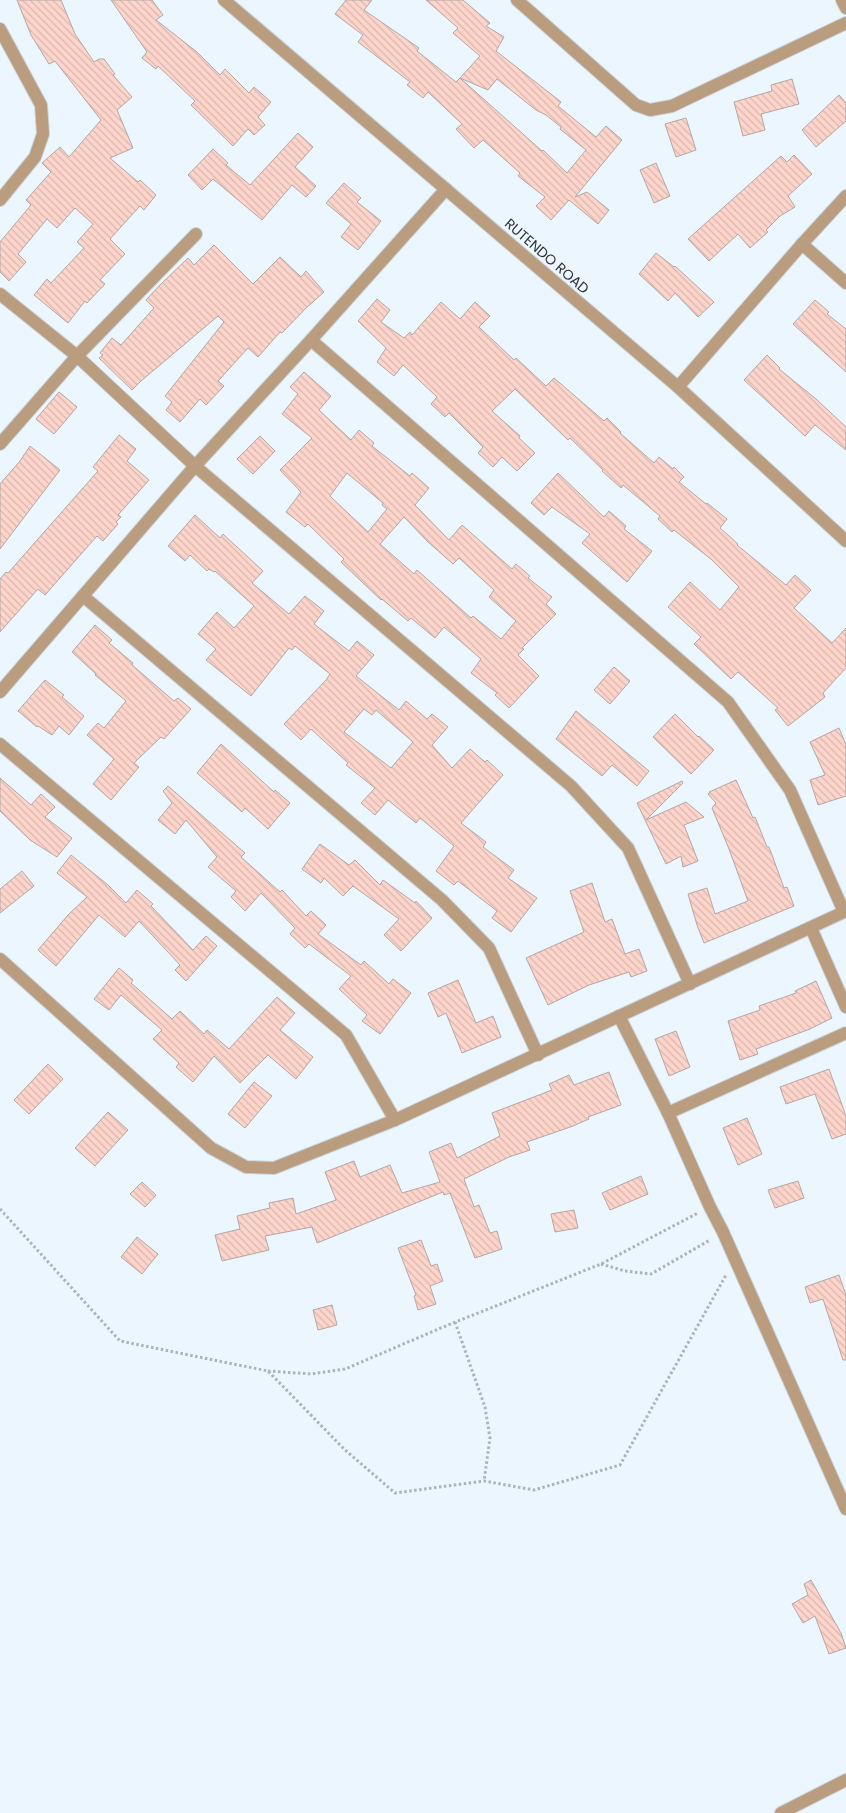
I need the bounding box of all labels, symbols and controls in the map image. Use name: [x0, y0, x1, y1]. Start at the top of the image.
street label: RUTENDO ROAD: [500, 214, 594, 298]

